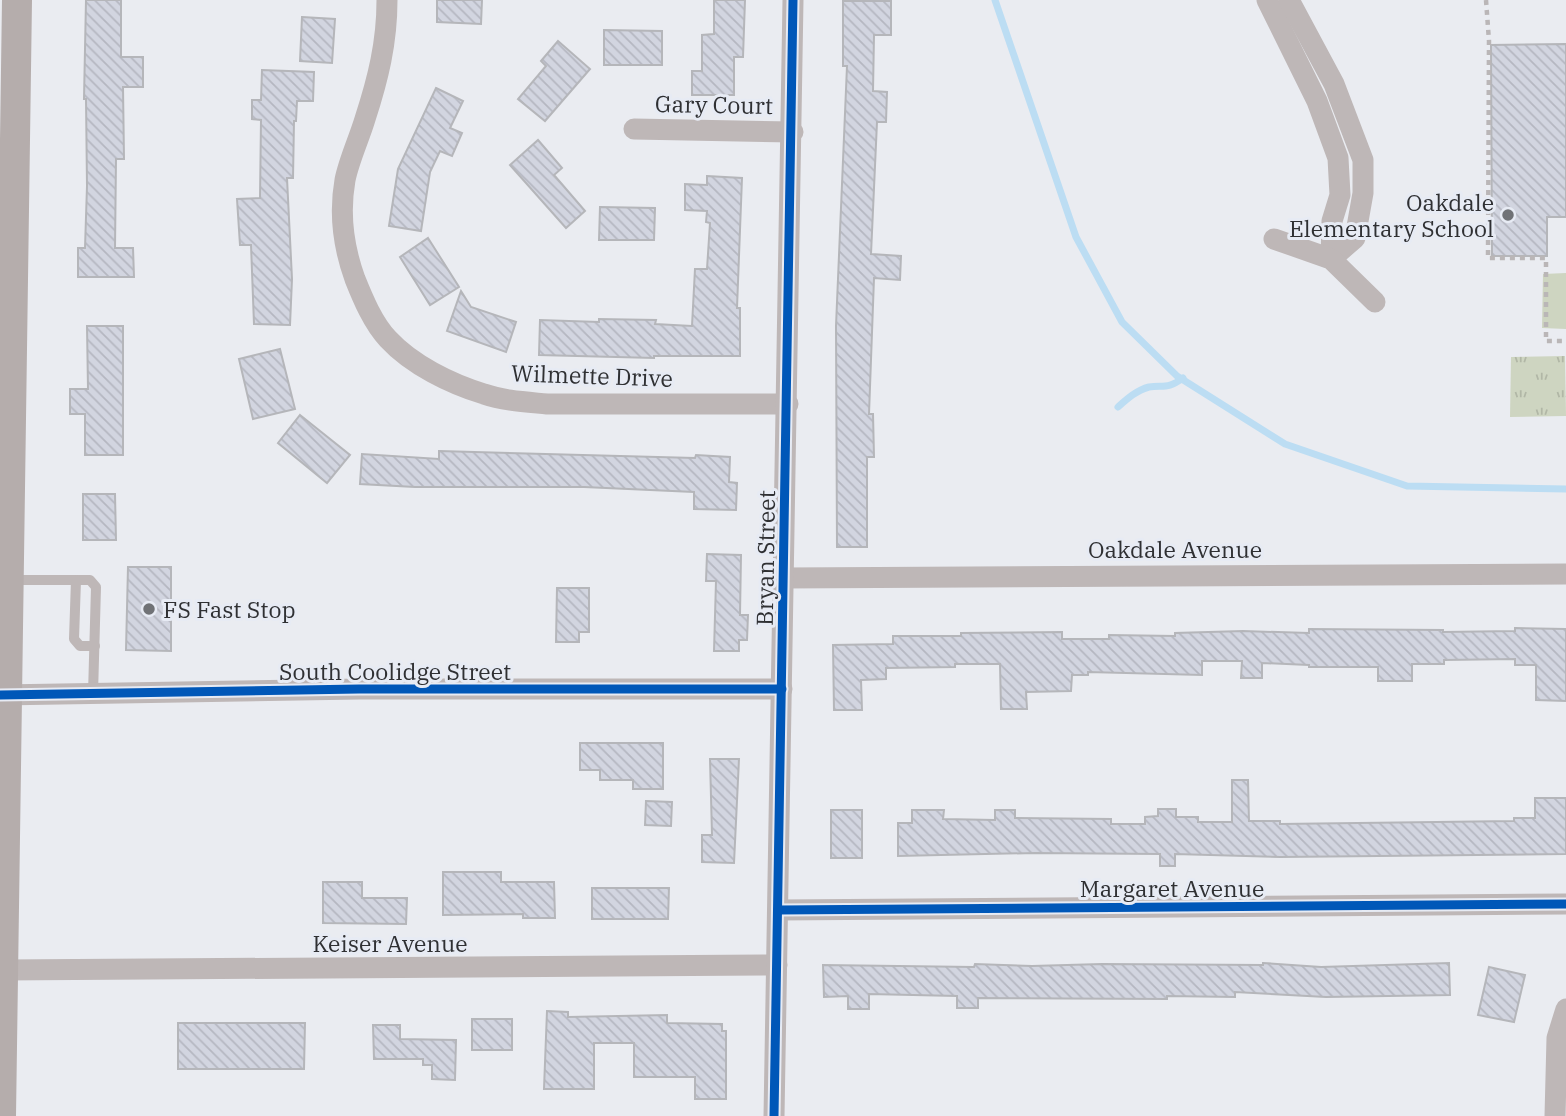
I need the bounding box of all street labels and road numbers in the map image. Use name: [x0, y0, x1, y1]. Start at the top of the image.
street label: Gary Court: [655, 88, 773, 120]
street label: Wilmette Drive: [511, 357, 673, 393]
street label: Bryan Street: [749, 490, 781, 626]
street label: Oakdale Avenue: [1088, 534, 1262, 564]
street label: South Coolidge Street: [279, 656, 511, 686]
street label: Margaret Avenue: [1080, 873, 1264, 903]
street label: Keiser Avenue: [312, 928, 468, 958]

